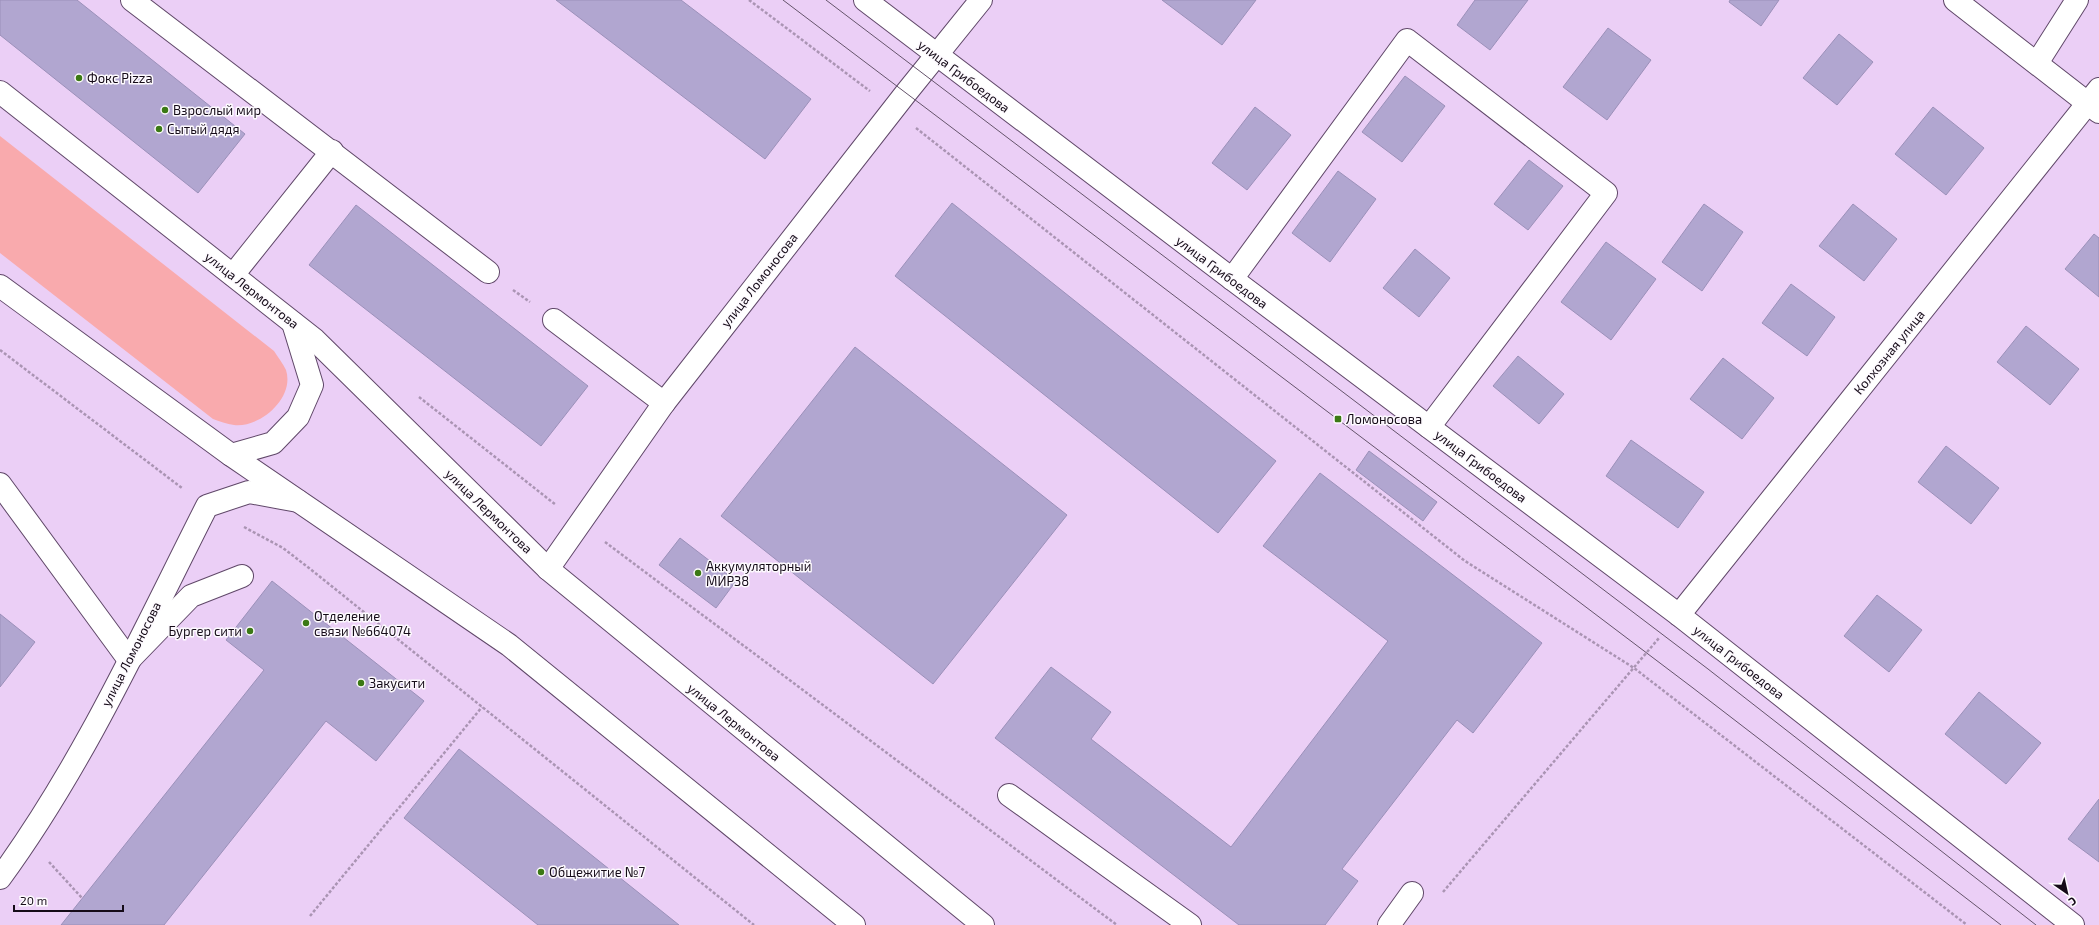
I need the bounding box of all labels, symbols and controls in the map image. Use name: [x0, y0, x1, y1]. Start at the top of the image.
street label: улица Грибоедова: [915, 36, 1013, 116]
place label: Фокс Pizza: [87, 70, 153, 86]
marker: Фокс Pizza: [74, 73, 84, 83]
place label: Взрослый мир: [173, 102, 261, 118]
marker: Взрослый мир: [160, 105, 170, 115]
place label: Сытый дядя: [167, 121, 239, 137]
marker: Сытый дядя: [154, 124, 164, 134]
street label: улица Ломоносова: [717, 230, 801, 330]
street label: улица Грибоедова: [1173, 232, 1271, 312]
street label: улица Лермонтова: [202, 248, 302, 332]
street label: Колхозная улица: [1850, 307, 1928, 397]
place label: Ломоносова: [1346, 411, 1422, 427]
marker: Ломоносова: [1333, 414, 1343, 424]
street label: улица Грибоедова: [1432, 426, 1530, 506]
street label: улица Лермонтова: [442, 465, 536, 557]
place label: Аккумуляторный МИР38: [706, 558, 811, 589]
marker: Аккумуляторный МИР38: [693, 568, 703, 578]
street label: улица Ломоносова: [98, 599, 164, 709]
place label: Отделение связи №664074: [314, 608, 411, 639]
marker: Отделение связи №664074: [301, 618, 311, 628]
street label: улица Грибоедова: [1690, 622, 1788, 702]
place label: Бургер сити: [168, 623, 242, 639]
marker: Бургер сити: [245, 626, 255, 636]
place label: Закусити: [369, 675, 425, 691]
marker: Закусити: [356, 678, 366, 688]
street label: улица Лермонтова: [684, 680, 784, 764]
place label: Общежитие №7: [549, 864, 646, 880]
marker: Общежитие №7: [536, 867, 546, 877]
north arrow: [2047, 873, 2087, 913]
scale bar: [14, 887, 123, 913]
text: 20 m: [20, 893, 47, 907]
text: С: [2066, 895, 2079, 909]

